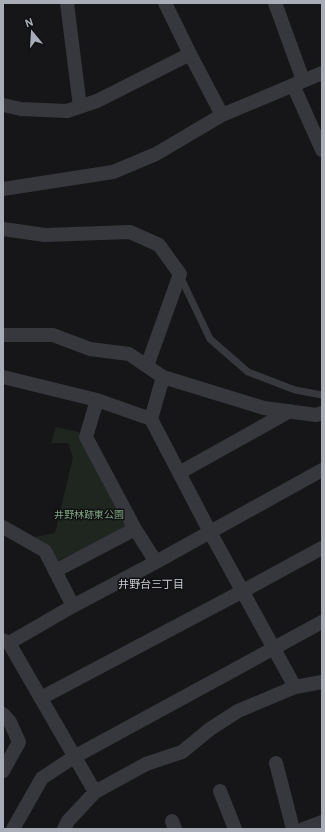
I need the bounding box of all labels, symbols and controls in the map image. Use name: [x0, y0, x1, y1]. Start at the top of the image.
north arrow: [12, 12, 52, 52]
text: N: [23, 16, 35, 31]
park label: 井野林跡東公園: [54, 509, 124, 522]
district label: 井野台三丁目: [118, 578, 184, 592]

